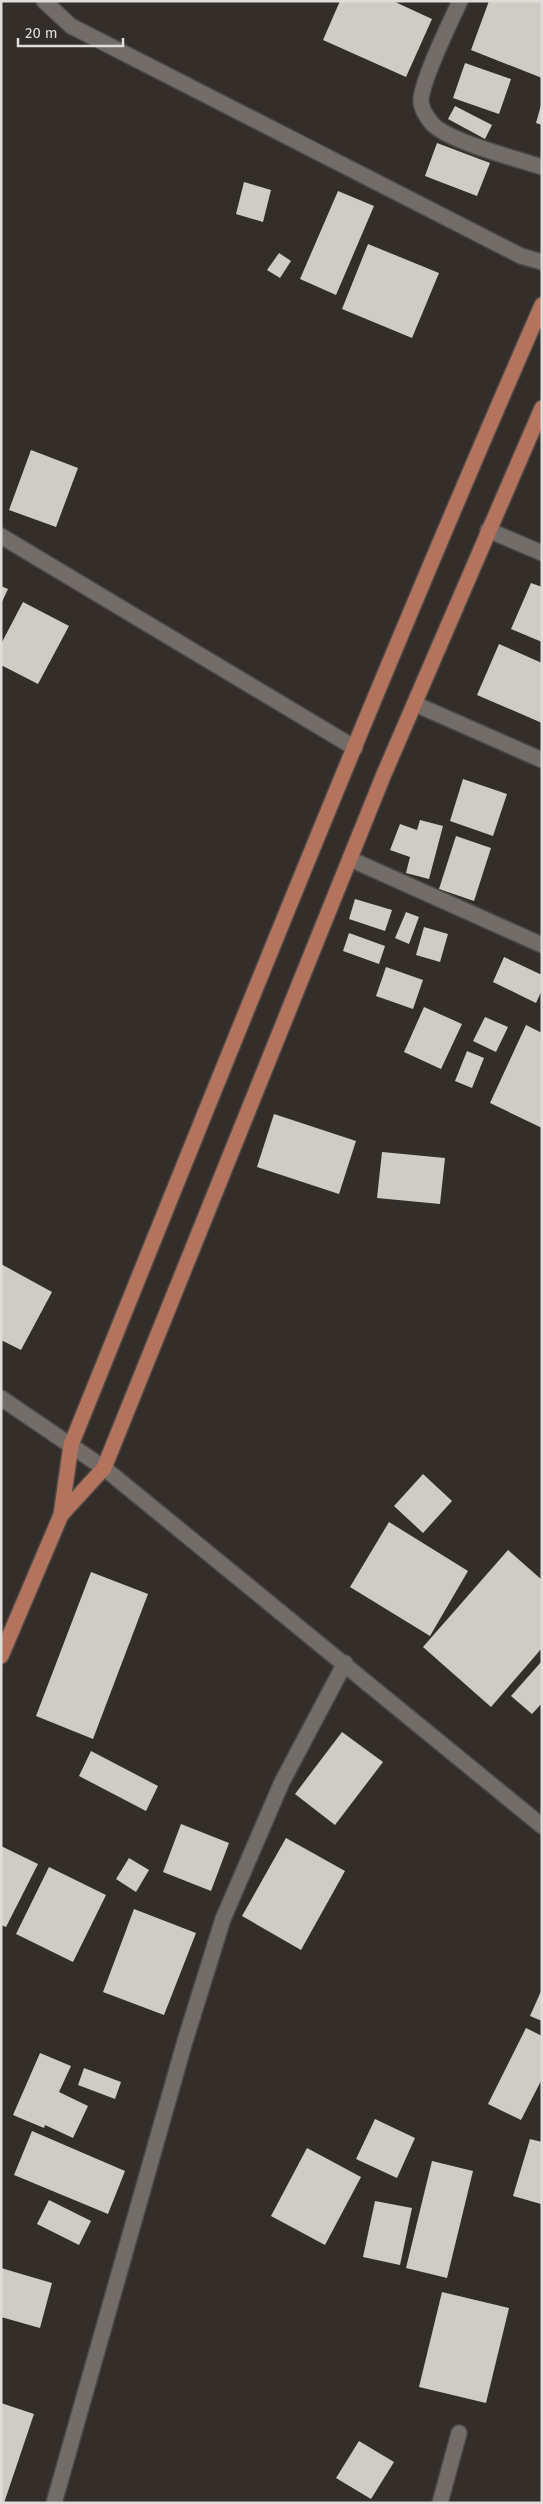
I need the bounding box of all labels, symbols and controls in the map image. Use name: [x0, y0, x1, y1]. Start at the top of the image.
scale bar: [18, 15, 122, 47]
text: 20 m: [25, 24, 58, 42]

